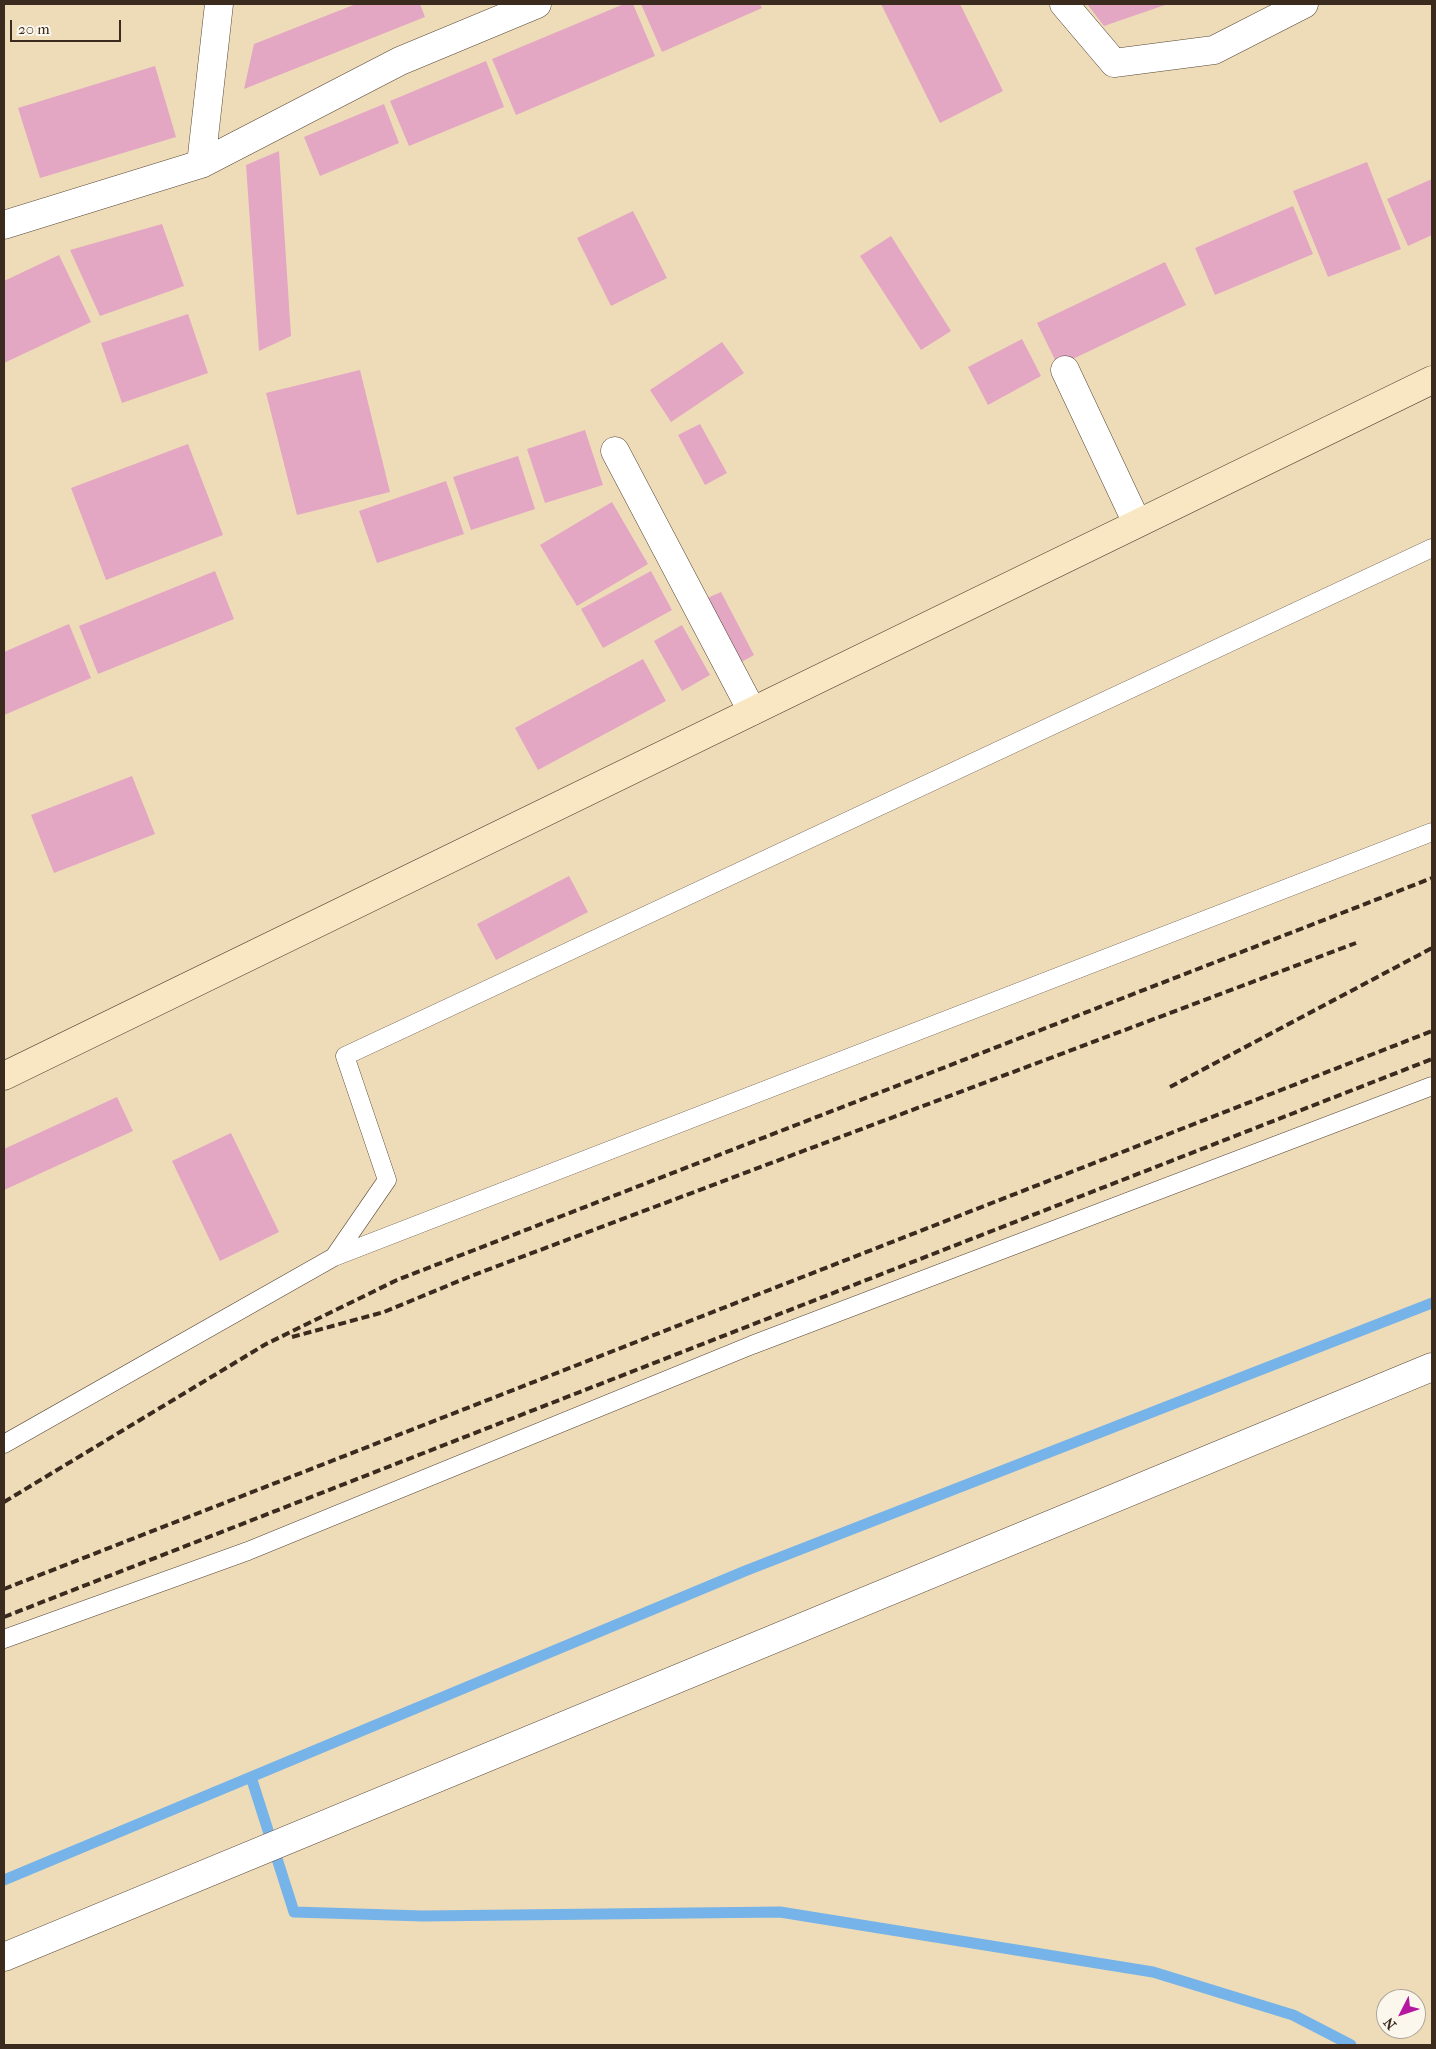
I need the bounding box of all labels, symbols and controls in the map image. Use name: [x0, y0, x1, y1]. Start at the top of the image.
scale bar: [12, 10, 124, 42]
text: 20 m: [18, 20, 50, 38]
north arrow: [1376, 1989, 1426, 2039]
text: N: [1380, 2014, 1400, 2033]

